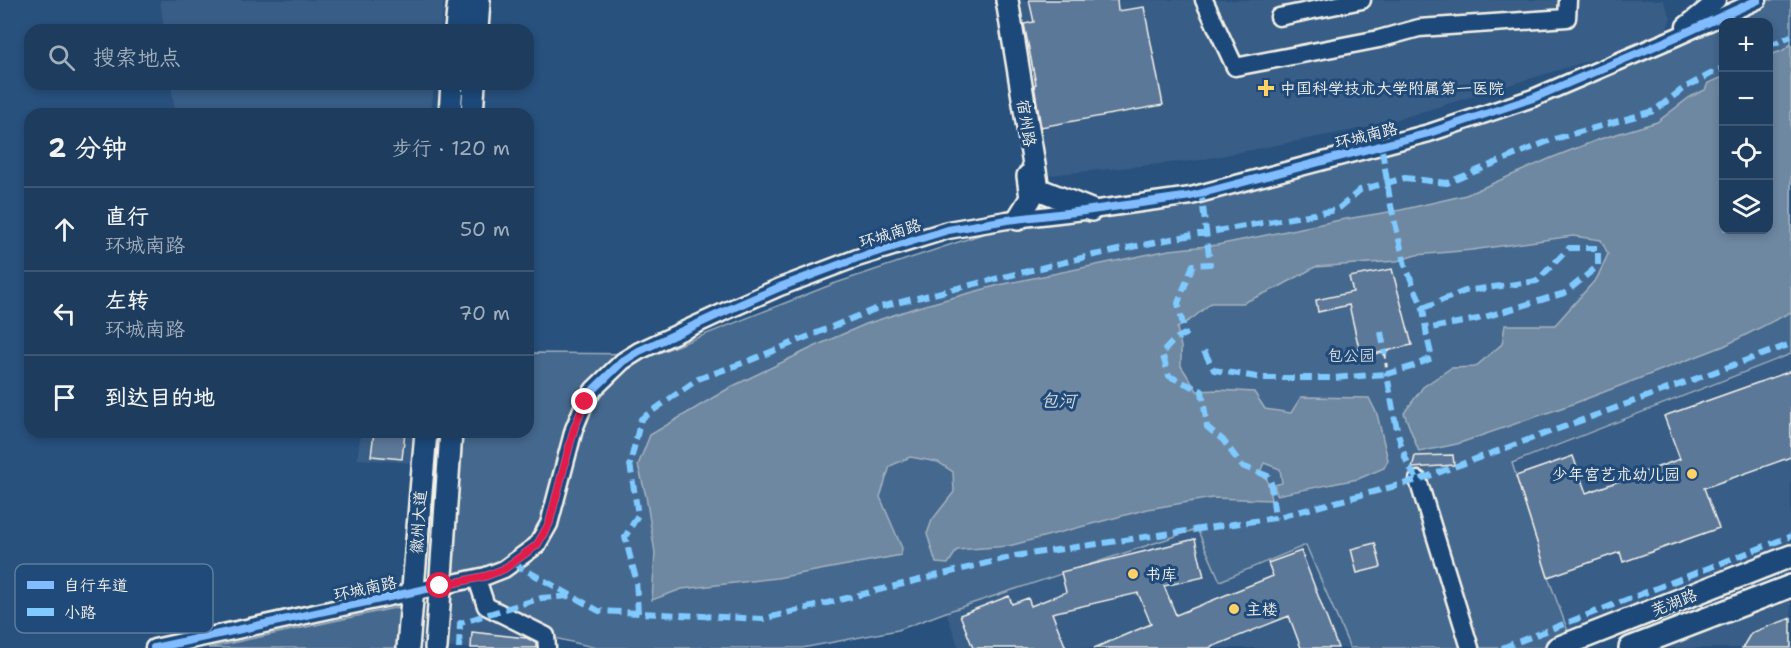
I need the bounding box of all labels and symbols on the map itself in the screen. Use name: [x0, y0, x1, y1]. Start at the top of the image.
place label: 中国科学技术大学附属第一医院: [1280, 78, 1504, 99]
marker: 中国科学技术大学附属第一医院: [1257, 79, 1275, 97]
street label: 宿州路: [1012, 98, 1041, 148]
street label: 环城南路: [1333, 118, 1400, 153]
street label: 环城南路: [856, 214, 924, 253]
park label: 包公园: [1327, 345, 1375, 366]
route end: [571, 388, 597, 414]
water label: 包河: [1040, 389, 1079, 413]
place label: 少年宫艺术幼儿园: [1552, 464, 1680, 485]
marker: 少年宫艺术幼儿园: [1685, 467, 1699, 481]
street label: 徽州大道: [406, 489, 431, 555]
legend: [15, 564, 213, 633]
place label: 书库: [1145, 564, 1177, 585]
marker: 书库: [1126, 567, 1140, 581]
street label: 环城南路: [332, 572, 399, 605]
route start: [426, 572, 452, 598]
text: 自行车道: [64, 575, 128, 596]
street label: 芜湖路: [1648, 584, 1700, 621]
place label: 主楼: [1246, 599, 1278, 620]
text: 小路: [64, 602, 96, 623]
marker: 主楼: [1227, 602, 1241, 616]

